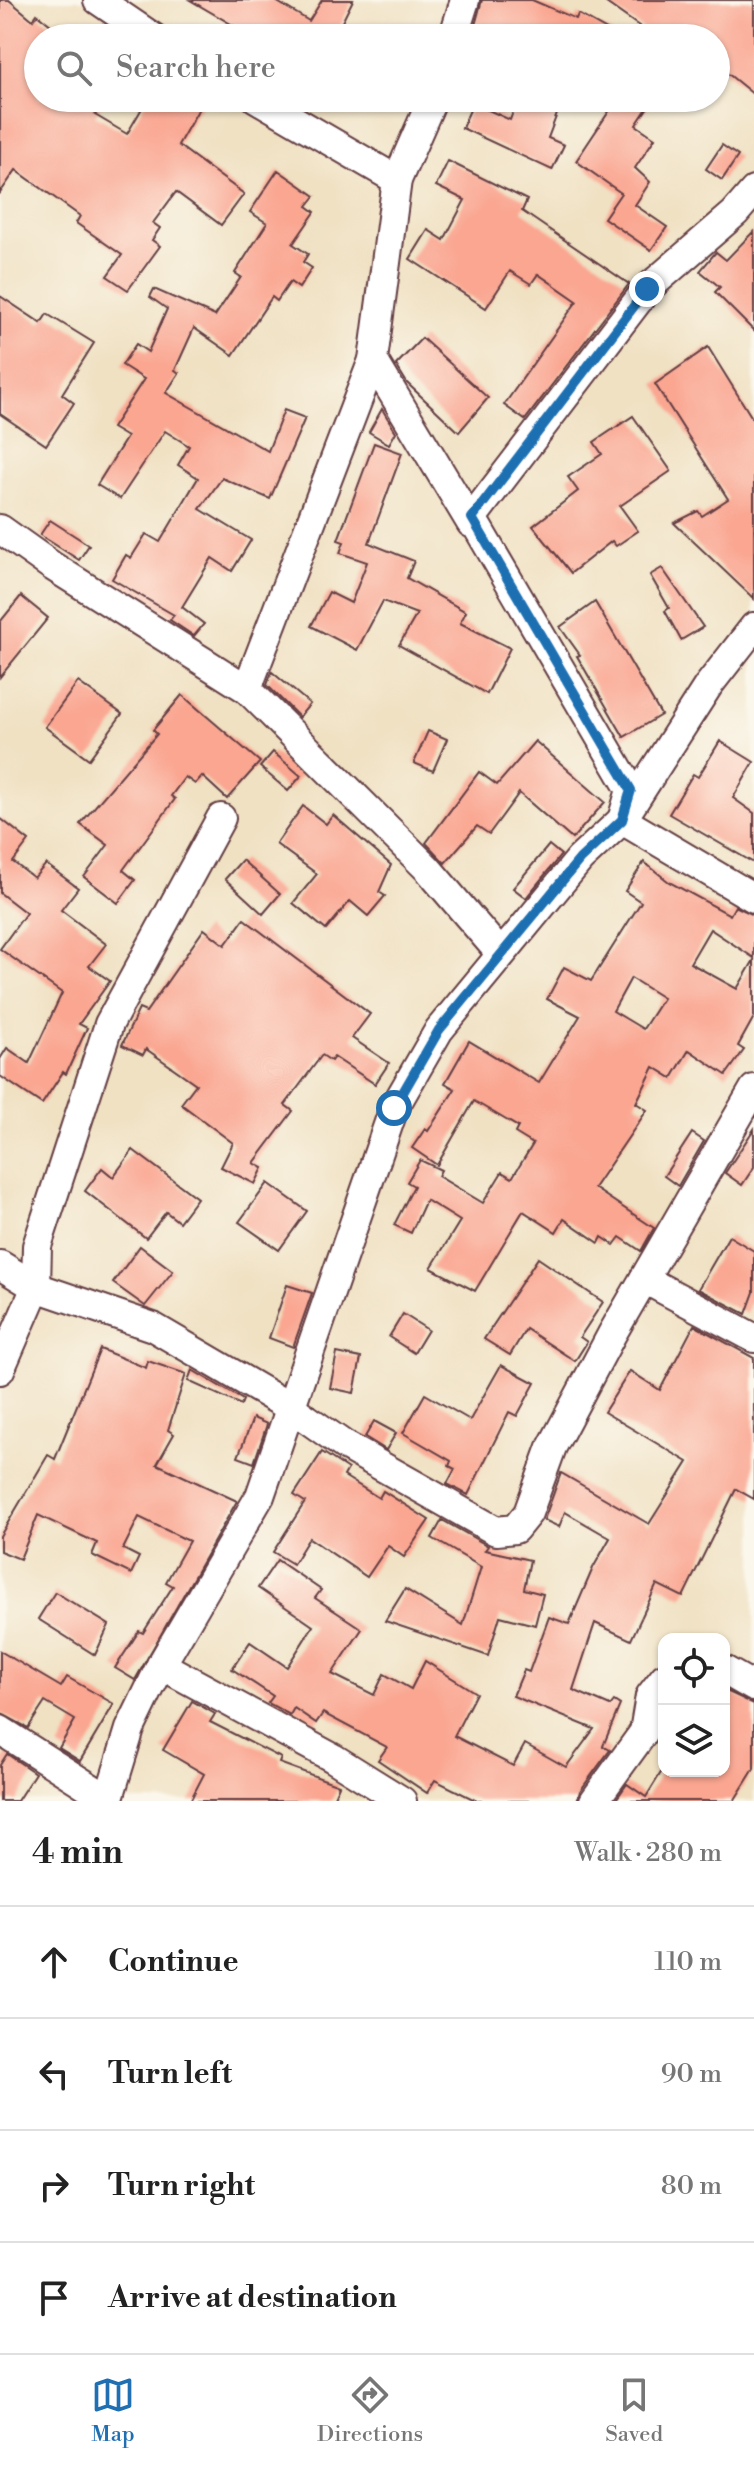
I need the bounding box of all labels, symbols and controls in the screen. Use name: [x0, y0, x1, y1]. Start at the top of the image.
search box: [24, 24, 730, 112]
icon: search: [52, 46, 96, 90]
text: Search here: [116, 49, 276, 87]
route end: [629, 271, 665, 307]
route start: [376, 1090, 412, 1126]
map controls: [658, 1633, 730, 1777]
button: locate: [658, 1633, 730, 1705]
button: layers: [658, 1705, 730, 1777]
text: 4 min: [32, 1832, 123, 1874]
text: Walk · 280 m: [575, 1837, 722, 1869]
icon: ahead: [32, 1940, 76, 1984]
text: Continue: [108, 1943, 239, 1981]
text: 110 m: [654, 1946, 722, 1978]
icon: left: [32, 2052, 76, 2096]
text: Turn left: [108, 2055, 232, 2093]
text: 90 m: [661, 2058, 722, 2090]
icon: right: [32, 2164, 76, 2208]
text: Turn right: [108, 2167, 255, 2205]
text: 80 m: [661, 2170, 722, 2202]
icon: arrive: [32, 2276, 76, 2320]
text: Arrive at destination: [108, 2279, 397, 2317]
tab: Map: [91, 2373, 135, 2448]
tab: Directions: [317, 2373, 423, 2448]
tab: Saved: [605, 2373, 663, 2448]

